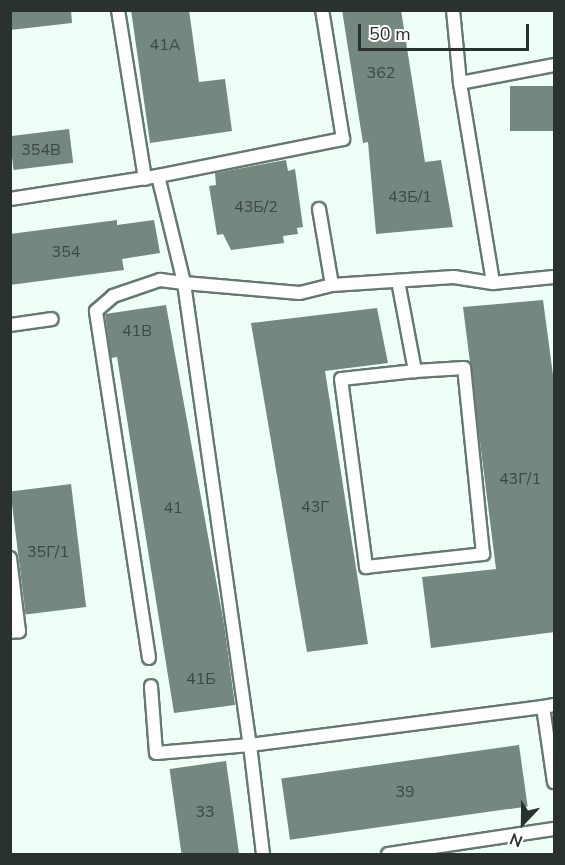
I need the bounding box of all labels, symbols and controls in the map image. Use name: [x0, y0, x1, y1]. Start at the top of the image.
scale bar: [361, 12, 532, 50]
text: 50 m: [369, 22, 411, 46]
house number: 41А: [150, 35, 180, 55]
house number: 362: [367, 63, 395, 83]
house number: 354В: [21, 140, 61, 160]
house number: 43Б/1: [388, 187, 432, 207]
house number: 43Б/2: [234, 197, 278, 217]
house number: 354: [52, 242, 80, 262]
house number: 41В: [122, 321, 152, 341]
house number: 43Г/1: [499, 469, 541, 489]
house number: 43Г: [301, 497, 329, 517]
house number: 41: [163, 498, 183, 518]
house number: 35Г/1: [27, 542, 69, 562]
house number: 41Б: [186, 669, 216, 689]
house number: 39: [395, 782, 415, 802]
north arrow: [493, 793, 553, 853]
house number: 33: [195, 802, 215, 822]
text: N: [507, 827, 526, 852]

